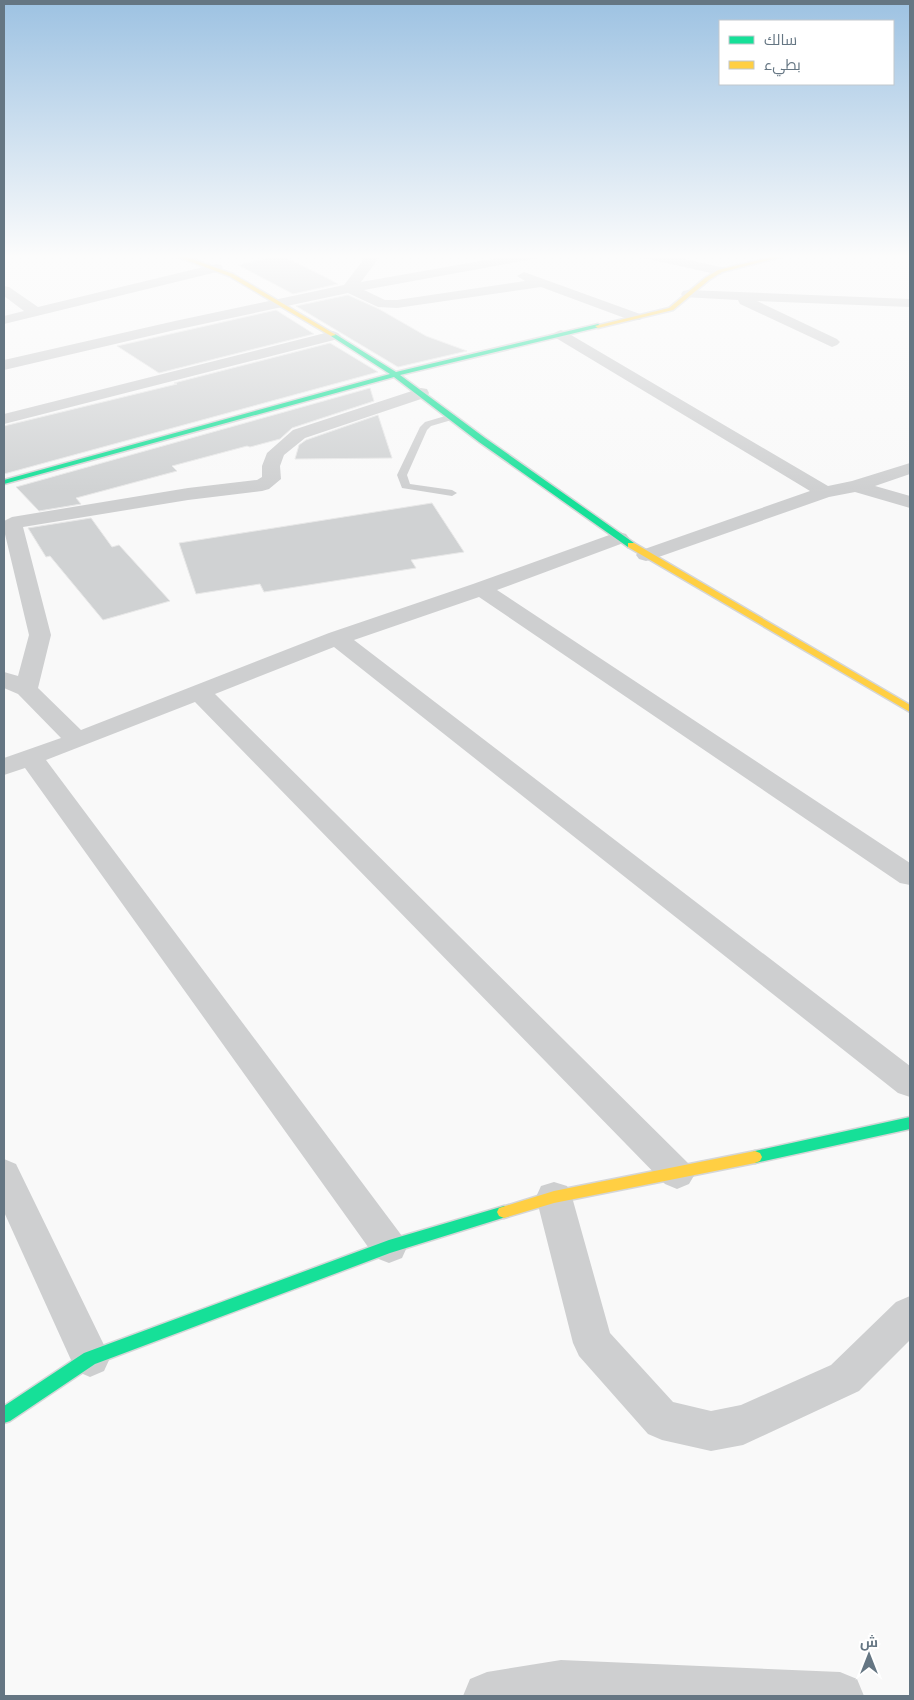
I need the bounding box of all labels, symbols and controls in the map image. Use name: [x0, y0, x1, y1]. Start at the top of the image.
legend: [719, 20, 894, 85]
text: سالك: [764, 31, 797, 49]
text: بطيء: [764, 56, 801, 77]
north arrow: [844, 1630, 894, 1680]
text: ش: [860, 1634, 878, 1651]

